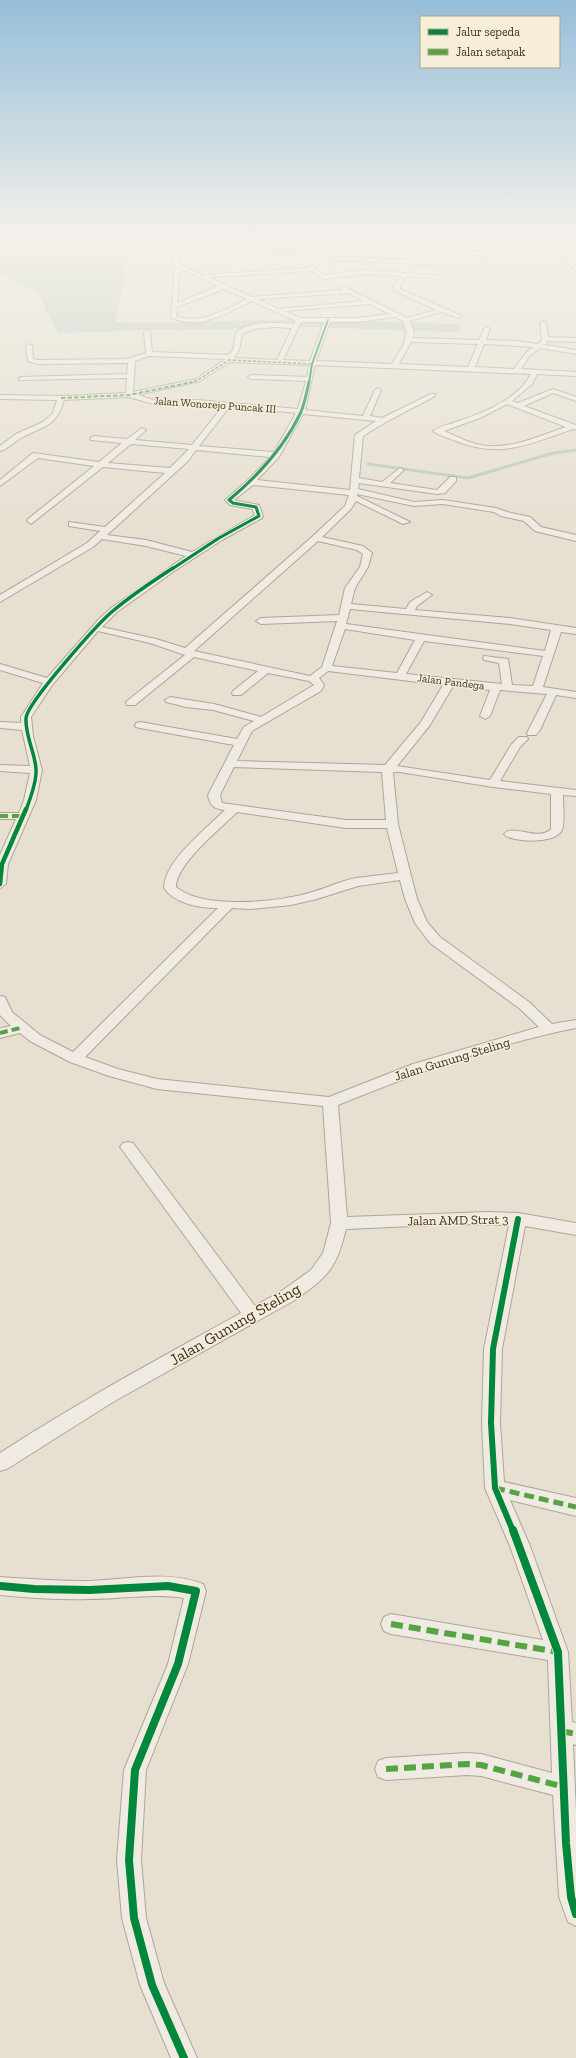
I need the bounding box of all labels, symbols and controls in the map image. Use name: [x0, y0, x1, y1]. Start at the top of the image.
legend: [420, 16, 560, 68]
text: Jalur sepeda: [456, 25, 520, 39]
text: Jalan setapak: [456, 45, 526, 59]
street label: Jalan Wonorejo Puncak III: [153, 394, 277, 416]
street label: Jalan Pandega: [417, 671, 486, 693]
street label: Jalan Gunung Steling: [392, 1034, 512, 1084]
street label: Jalan AMD Strat 3: [407, 1212, 509, 1228]
street label: Jalan Gunung Steling: [166, 1279, 304, 1369]

